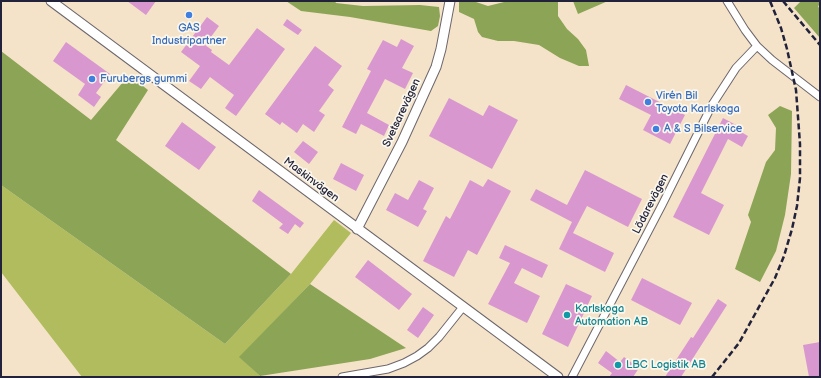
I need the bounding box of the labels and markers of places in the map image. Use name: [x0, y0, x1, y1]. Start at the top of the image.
marker: GAS Industripartner: [184, 10, 194, 20]
place label: GAS Industripartner: [152, 21, 226, 47]
place label: Furubergs gummi: [100, 72, 187, 86]
marker: Furubergs gummi: [87, 74, 97, 84]
place label: Virén Bil Toyota Karlskoga: [656, 89, 740, 115]
marker: Virén Bil Toyota Karlskoga: [643, 97, 653, 107]
place label: A & S Bilservice: [664, 122, 742, 136]
marker: A & S Bilservice: [651, 124, 661, 134]
place label: Karlskoga Automation AB: [575, 302, 648, 328]
marker: Karlskoga Automation AB: [562, 310, 572, 320]
place label: LBC Logistik AB: [626, 358, 706, 372]
marker: LBC Logistik AB: [613, 360, 623, 370]

